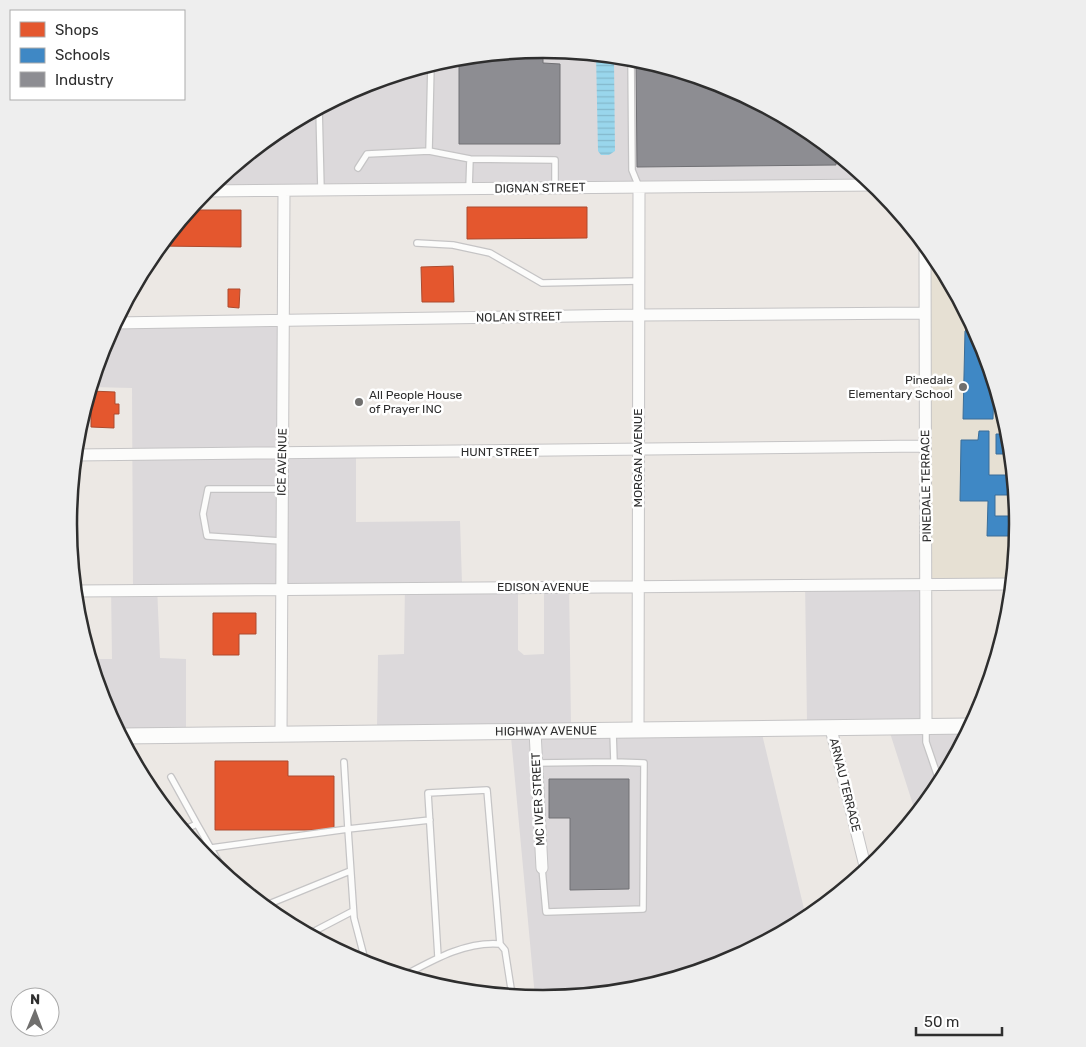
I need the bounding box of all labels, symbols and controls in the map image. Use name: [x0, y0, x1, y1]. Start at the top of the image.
legend: [10, 10, 185, 100]
text: Shops: [55, 21, 99, 39]
text: Schools: [55, 46, 111, 64]
text: Industry: [55, 71, 114, 89]
street label: DIGNAN STREET: [494, 180, 586, 196]
street label: NOLAN STREET: [476, 309, 562, 325]
place label: Pinedale Elementary School: [848, 373, 953, 401]
marker: Pinedale Elementary School: [957, 381, 969, 393]
place label: All People House of Prayer INC: [369, 388, 463, 416]
marker: All People House of Prayer INC: [353, 396, 365, 408]
street label: MORGAN AVENUE: [631, 408, 645, 508]
street label: ICE AVENUE: [274, 428, 290, 496]
street label: PINEDALE TERRACE: [918, 430, 934, 542]
street label: HUNT STREET: [461, 445, 539, 459]
street label: EDISON AVENUE: [497, 580, 589, 594]
street label: HIGHWAY AVENUE: [495, 723, 597, 739]
street label: ARNAU TERRACE: [827, 737, 863, 833]
street label: MC IVER STREET: [529, 752, 547, 846]
north arrow: [10, 987, 60, 1037]
text: N: [30, 991, 40, 1008]
scale bar: [916, 1004, 1002, 1036]
text: 50 m: [924, 1013, 959, 1031]

